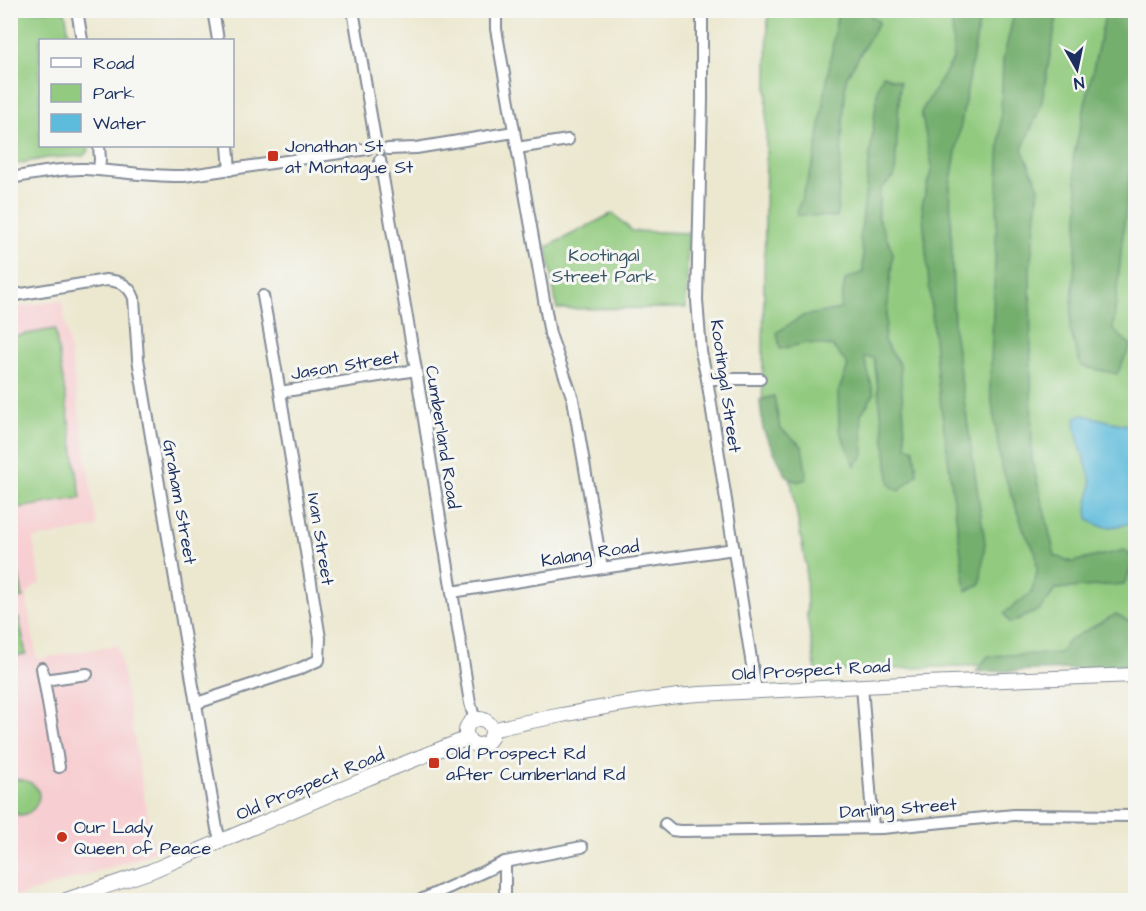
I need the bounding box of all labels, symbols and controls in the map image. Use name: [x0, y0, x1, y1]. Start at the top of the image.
legend: [39, 39, 234, 147]
north arrow: [1047, 39, 1107, 99]
text: Road: [93, 51, 134, 76]
text: N: [1073, 71, 1086, 94]
text: Park: [93, 81, 135, 106]
text: Water: [93, 111, 146, 136]
place label: Jonathan St at Montague St: [285, 134, 414, 181]
marker: Jonathan St at Montague St: [266, 149, 280, 163]
park label: Kootingal Street Park: [552, 243, 656, 289]
street label: Kootingal Street: [703, 318, 747, 455]
street label: Jason Street: [289, 344, 402, 386]
street label: Cumberland Road: [419, 364, 466, 510]
street label: Graham Street: [156, 438, 203, 567]
street label: Ivan Street: [301, 491, 340, 588]
street label: Kalang Road: [539, 533, 641, 575]
street label: Old Prospect Road: [731, 654, 891, 687]
place label: Old Prospect Rd after Cumberland Rd: [446, 741, 625, 787]
street label: Old Prospect Road: [232, 742, 388, 827]
marker: Old Prospect Rd after Cumberland Rd: [427, 756, 441, 770]
street label: Darling Street: [839, 792, 958, 826]
place label: Our Lady Queen of Peace: [74, 815, 211, 861]
marker: Our Lady Queen of Peace: [55, 830, 69, 844]

